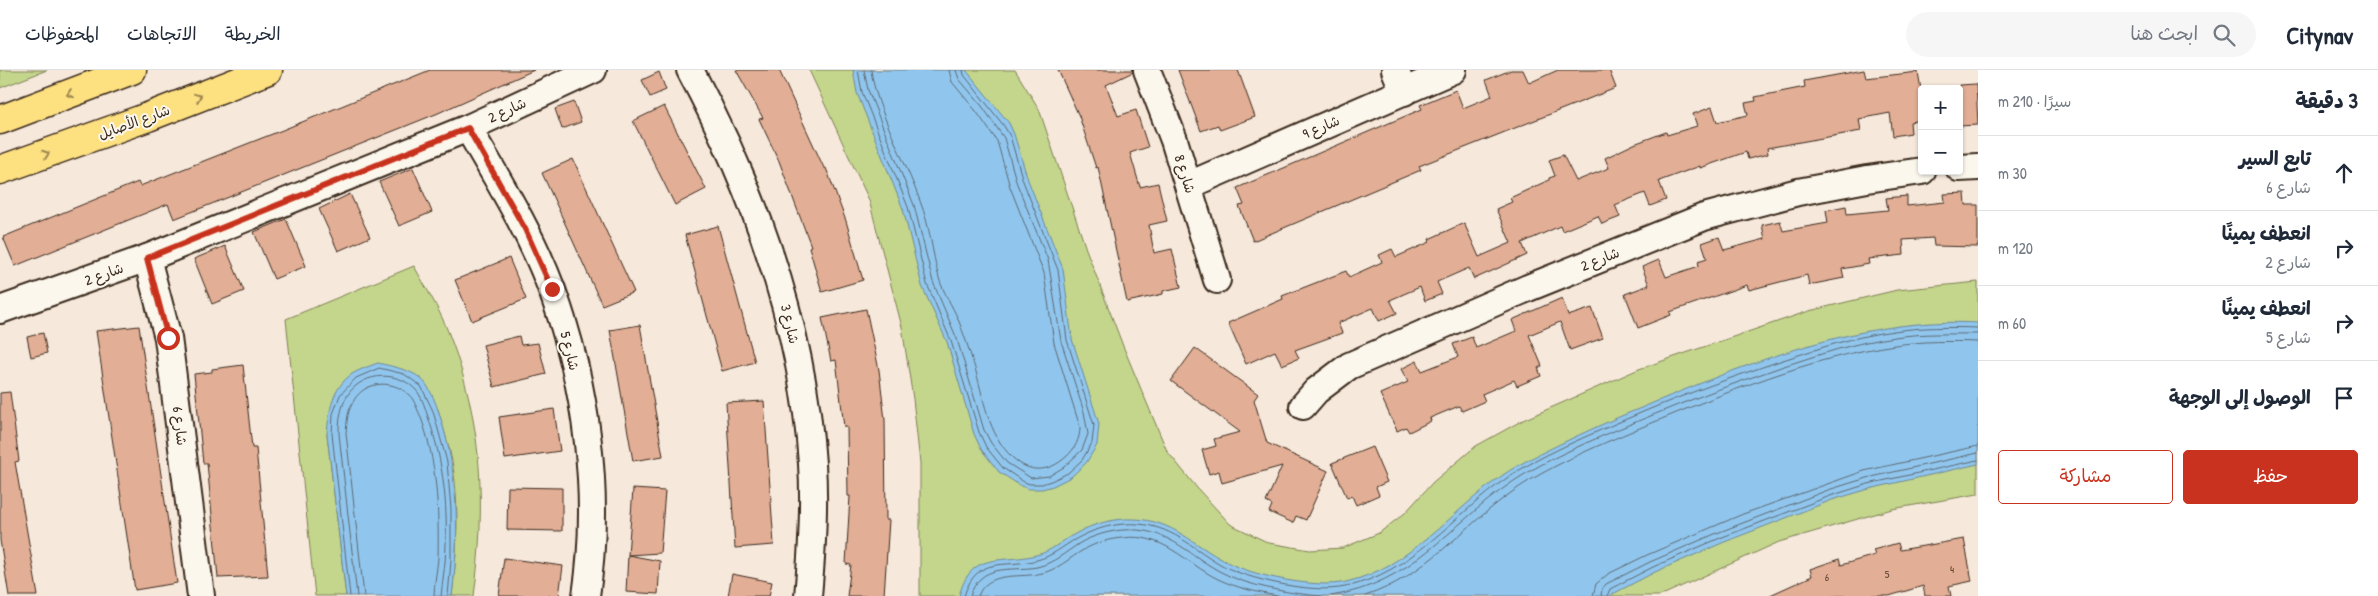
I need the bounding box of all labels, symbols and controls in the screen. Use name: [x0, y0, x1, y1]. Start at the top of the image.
search box: [1906, 12, 2256, 57]
text: Citynav: [2286, 19, 2353, 51]
text: ابحث هنا: [2130, 20, 2198, 46]
text: المحفوظات: [25, 21, 99, 46]
text: الاتجاهات: [127, 21, 197, 46]
text: الخريطة: [225, 21, 281, 46]
icon: search: [2210, 21, 2238, 49]
map controls: [1918, 85, 1963, 175]
button: +: [1918, 85, 1963, 130]
text: 3 دقيقة: [2295, 86, 2358, 115]
one-way arrow: [66, 88, 75, 98]
text: سيرًا · 210 m: [1998, 90, 2071, 112]
street label: شارع 2: [485, 92, 529, 128]
one-way arrow: [193, 93, 202, 104]
street label: شارع الأصايل: [95, 100, 173, 144]
street label: شارع 9: [1299, 110, 1343, 144]
button: −: [1918, 130, 1963, 175]
text: تابع السير: [2239, 145, 2311, 171]
one-way arrow: [41, 150, 50, 160]
street label: شارع 8: [1169, 152, 1201, 196]
icon: ahead: [2330, 159, 2358, 187]
text: 30 m: [1998, 162, 2027, 184]
text: شارع 6: [2266, 176, 2311, 198]
text: انعطف يمينًا: [2222, 220, 2311, 246]
icon: right: [2330, 234, 2358, 262]
text: 120 m: [1998, 237, 2033, 259]
street label: شارع 2: [1578, 242, 1622, 276]
text: شارع 2: [2265, 251, 2311, 273]
street label: شارع 2: [82, 258, 126, 290]
route end: [541, 278, 564, 301]
text: انعطف يمينًا: [2222, 295, 2311, 321]
street label: شارع 3: [776, 302, 804, 346]
icon: right: [2330, 309, 2358, 337]
text: 60 m: [1998, 312, 2026, 334]
text: شارع 5: [2266, 326, 2311, 348]
route start: [157, 327, 180, 350]
street label: شارع 5: [556, 329, 584, 373]
text: الوصول إلى الوجهة: [2169, 384, 2311, 410]
icon: arrive: [2330, 384, 2358, 412]
street label: شارع 6: [168, 405, 192, 447]
button: مشاركة: [1998, 450, 2173, 504]
button: حفظ: [2183, 450, 2358, 504]
house number: 4: [1950, 562, 1954, 576]
house number: 5: [1885, 567, 1890, 581]
house number: 6: [1825, 570, 1830, 584]

